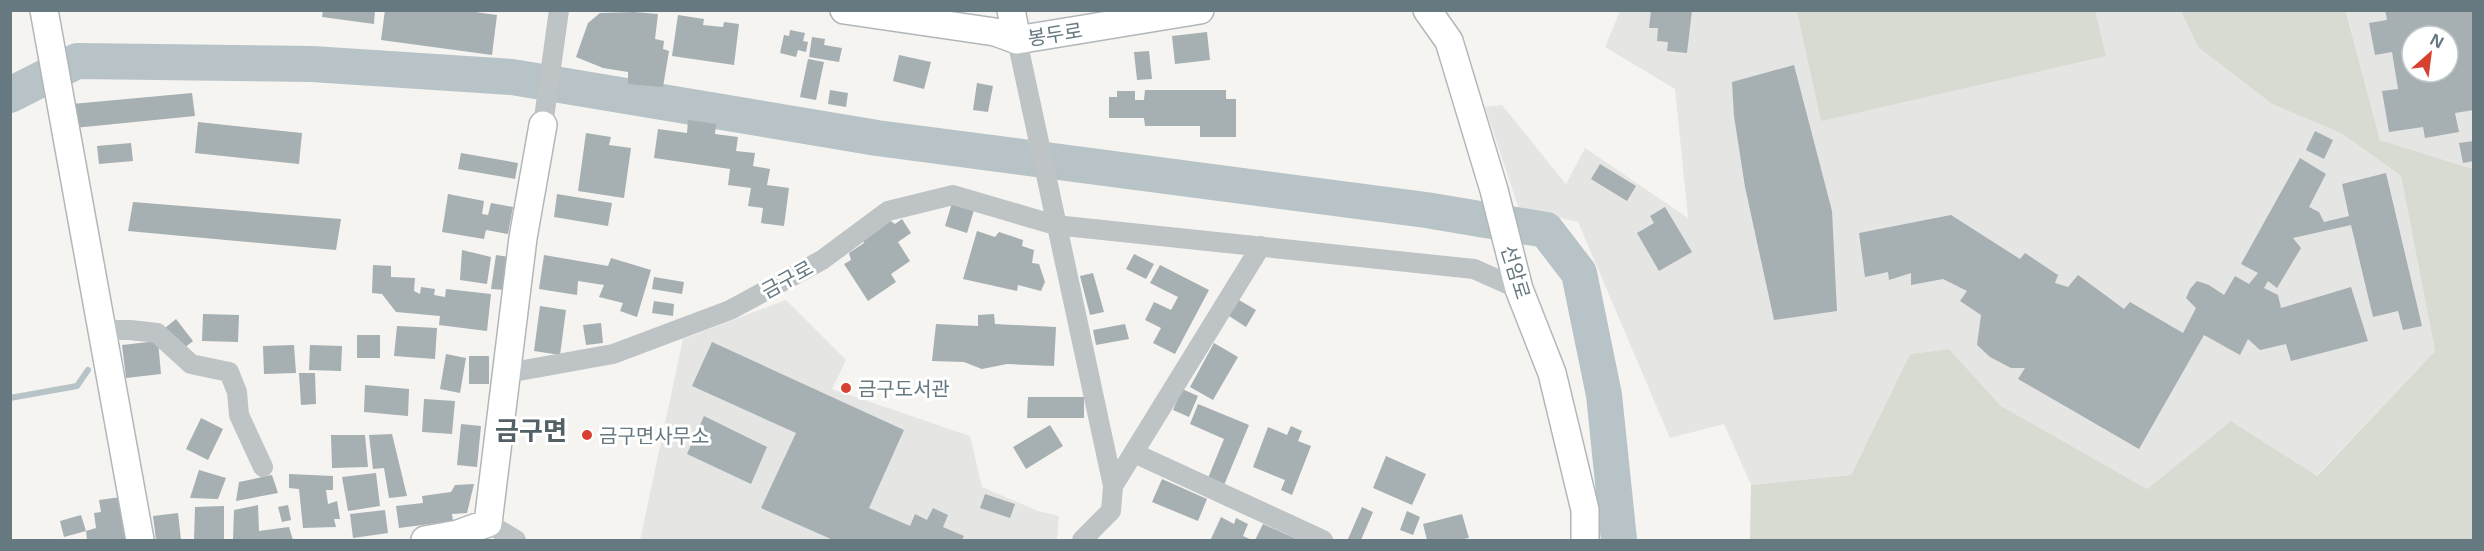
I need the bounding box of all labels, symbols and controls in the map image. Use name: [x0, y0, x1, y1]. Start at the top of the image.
street label: 봉두로: [1026, 16, 1084, 52]
north arrow: [2400, 24, 2460, 84]
text: N: [2426, 28, 2448, 54]
street label: 선암로: [1495, 242, 1537, 302]
street label: 금구로: [756, 254, 818, 304]
place label: 금구도서관: [858, 375, 950, 402]
marker: 금구도서관: [839, 381, 853, 395]
district label: 금구면: [495, 412, 567, 448]
place label: 금구면사무소: [599, 422, 709, 449]
marker: 금구면사무소: [580, 428, 594, 442]

